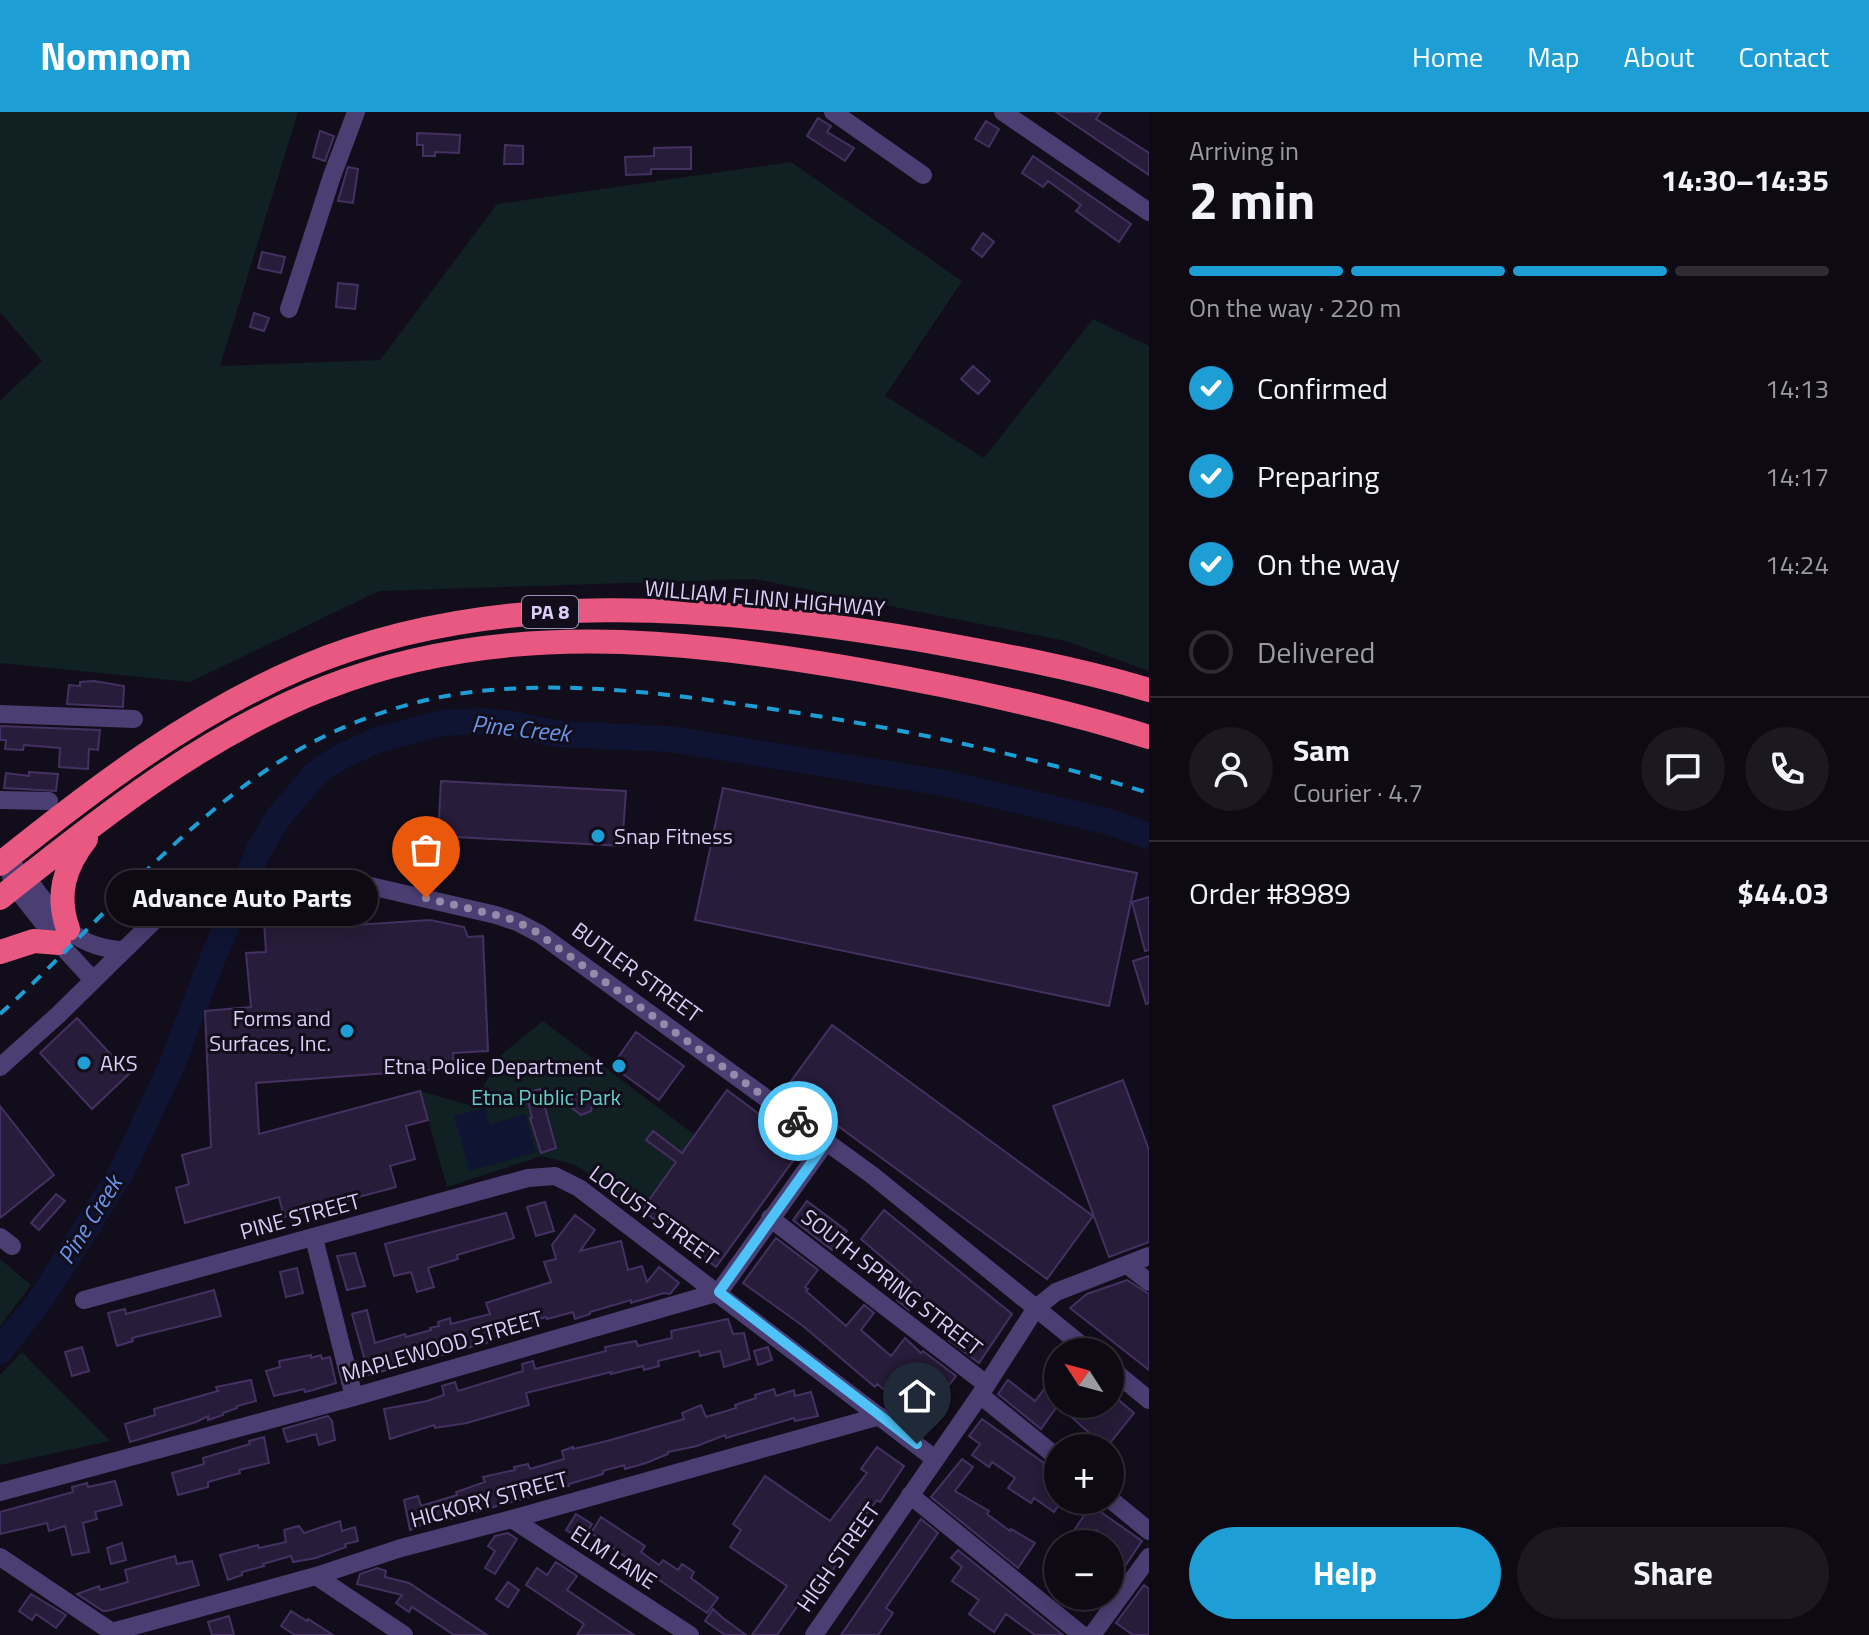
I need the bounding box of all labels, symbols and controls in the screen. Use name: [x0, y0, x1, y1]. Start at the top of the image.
text: Nomnom: [40, 27, 191, 85]
text: Home: [1412, 35, 1483, 78]
text: Map: [1527, 35, 1580, 78]
text: About: [1624, 35, 1694, 78]
text: Contact: [1738, 35, 1829, 78]
text: Arriving in: [1189, 131, 1299, 170]
text: 14:30–14:35: [1661, 157, 1829, 203]
text: 2 min: [1189, 160, 1315, 239]
text: On the way · 220 m: [1189, 288, 1401, 327]
text: Confirmed: [1257, 365, 1388, 411]
icon: check: [1189, 366, 1233, 410]
text: 14:13: [1765, 369, 1829, 408]
text: Preparing: [1257, 453, 1379, 499]
icon: check: [1189, 454, 1233, 498]
text: 14:17: [1765, 457, 1829, 496]
text: On the way: [1257, 541, 1400, 587]
icon: check: [1189, 542, 1233, 586]
text: 14:24: [1765, 545, 1829, 584]
street label: WILLIAM FLINN HIGHWAY: [643, 571, 887, 625]
road number: PA 8: [522, 596, 578, 628]
text: Delivered: [1257, 629, 1375, 675]
water label: Pine Creek: [470, 705, 575, 751]
button: person: [1189, 727, 1273, 811]
text: Sam: [1293, 727, 1350, 773]
button: chat: [1641, 727, 1725, 811]
button: phone: [1745, 727, 1829, 811]
text: Courier · 4.7: [1293, 773, 1423, 812]
pin: [392, 816, 460, 898]
place label: Snap Fitness: [614, 819, 733, 853]
marker: Snap Fitness: [589, 827, 607, 845]
icon: bag: [404, 828, 448, 872]
callout: Advance Auto Parts: [106, 870, 378, 926]
text: Order #8989: [1189, 870, 1351, 916]
text: $44.03: [1737, 870, 1829, 916]
text: Advance Auto Parts: [132, 878, 352, 917]
street label: BUTLER STREET: [565, 913, 709, 1031]
place label: Forms and Surfaces, Inc.: [209, 1001, 331, 1060]
marker: Forms and Surfaces, Inc.: [338, 1022, 356, 1040]
place label: AKS: [100, 1046, 138, 1080]
place label: Etna Police Department: [383, 1049, 603, 1083]
marker: AKS: [75, 1054, 93, 1072]
marker: Etna Police Department: [610, 1057, 628, 1075]
park label: Etna Public Park: [471, 1080, 622, 1114]
courier: [758, 1081, 838, 1161]
icon: bike: [776, 1099, 820, 1143]
street label: LOCUST STREET: [583, 1157, 726, 1274]
water label: Pine Creek: [48, 1165, 132, 1271]
street label: PINE STREET: [236, 1184, 364, 1248]
street label: SOUTH SPRING STREET: [794, 1200, 990, 1364]
street label: MAPLEWOOD STREET: [337, 1301, 547, 1391]
north arrow: [1044, 1338, 1124, 1418]
map controls: [1044, 1338, 1124, 1610]
pin: [883, 1362, 951, 1444]
icon: home: [895, 1374, 939, 1418]
button: +: [1044, 1434, 1124, 1514]
street label: HICKORY STREET: [407, 1462, 572, 1536]
street label: HIGH STREET: [788, 1495, 888, 1619]
street label: ELM LANE: [564, 1516, 664, 1598]
button: Help: [1189, 1527, 1501, 1619]
button: Share: [1517, 1527, 1829, 1619]
button: −: [1044, 1530, 1124, 1610]

